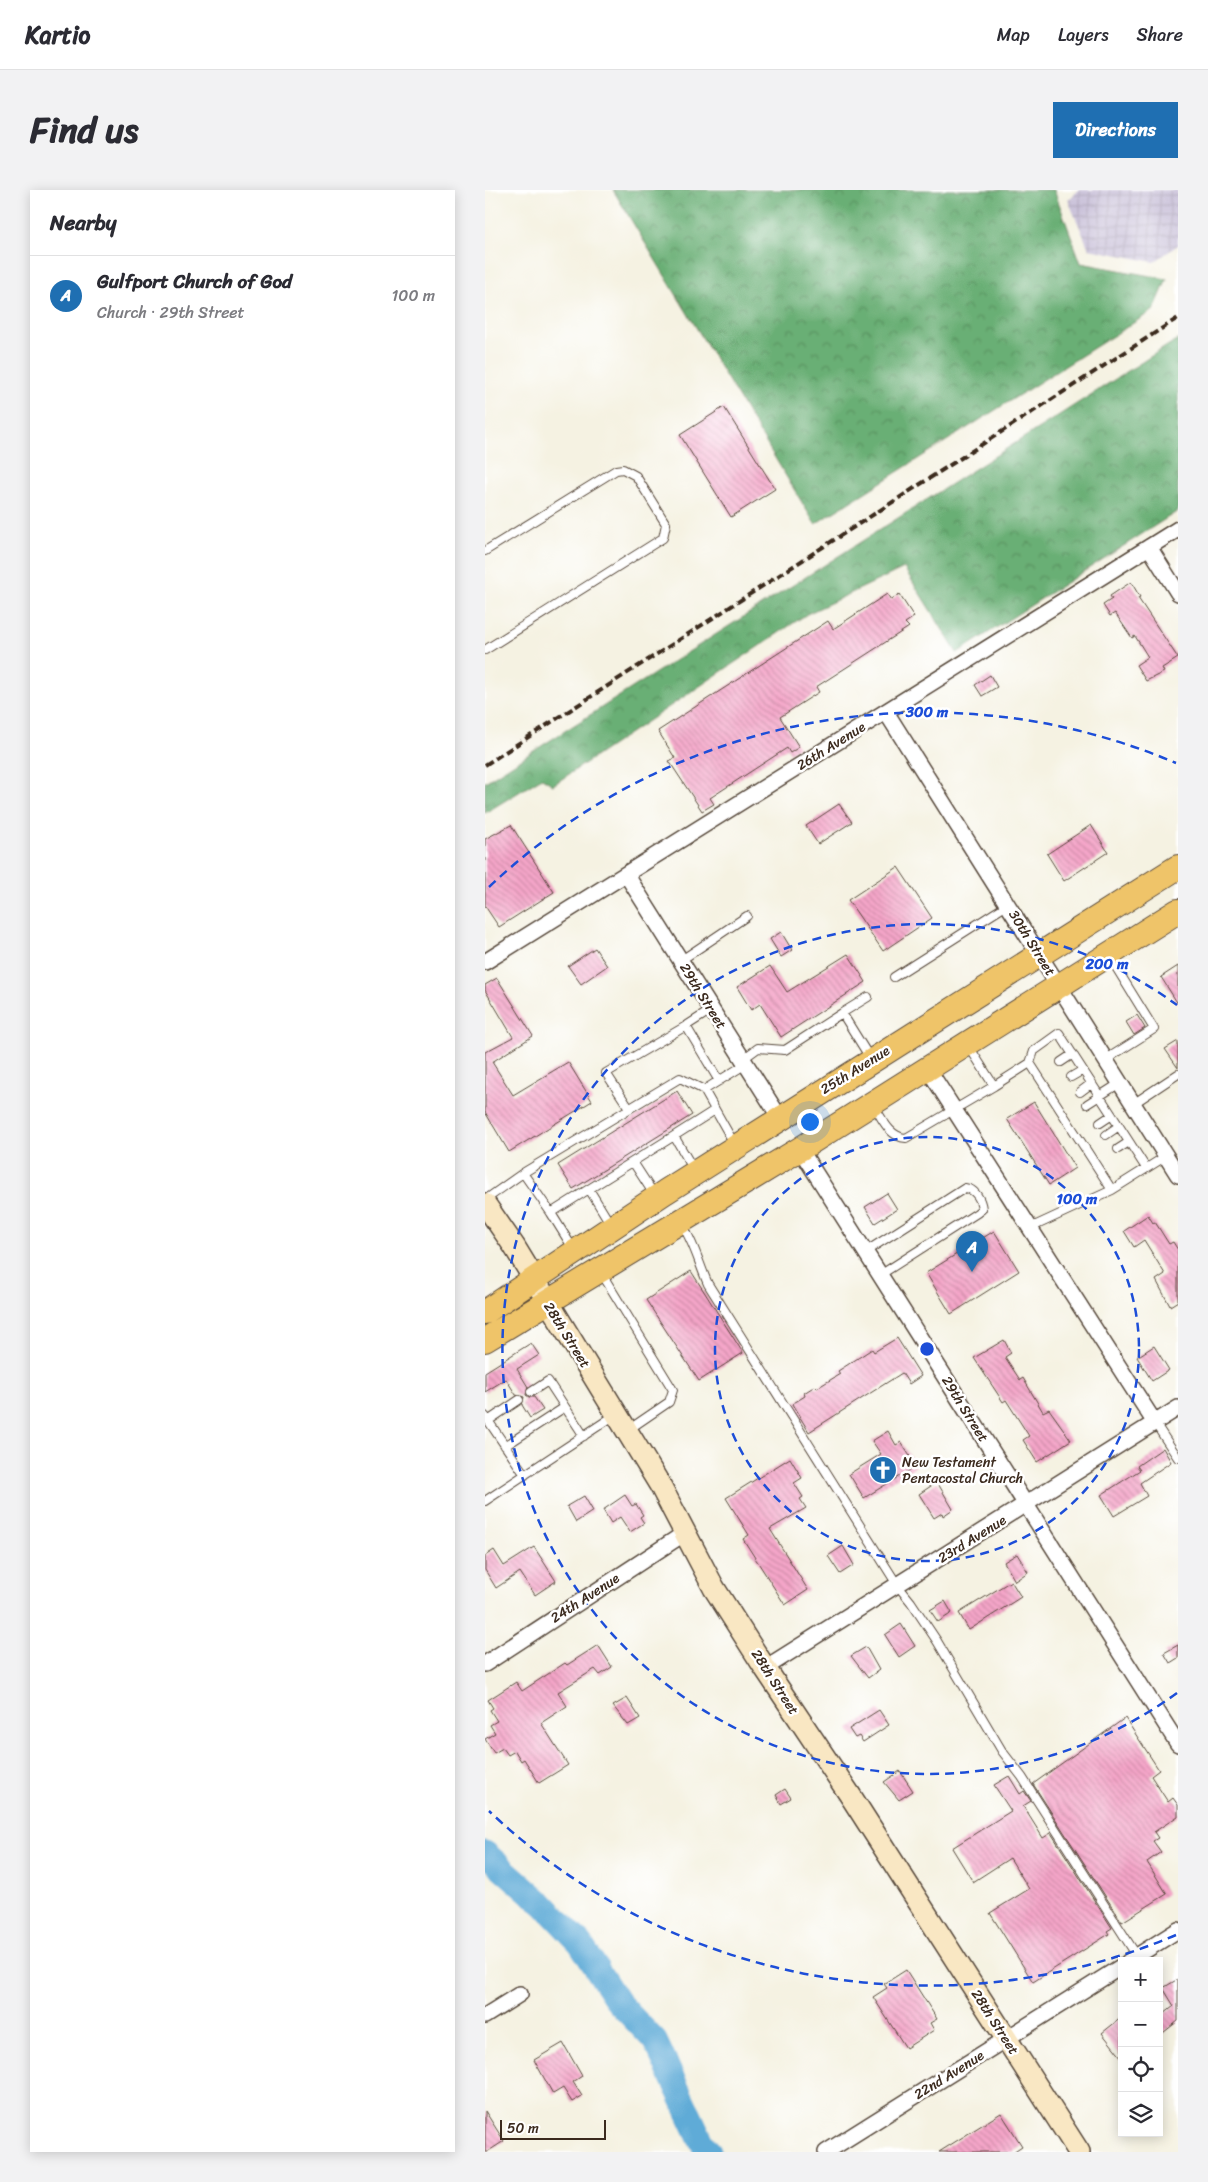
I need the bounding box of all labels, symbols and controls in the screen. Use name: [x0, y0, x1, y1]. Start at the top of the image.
text: Kartio: [25, 14, 90, 56]
text: Map: [997, 19, 1030, 51]
text: Layers: [1058, 19, 1109, 51]
text: Share: [1137, 19, 1183, 51]
text: Find us: [30, 99, 138, 161]
button: Directions: [1053, 102, 1178, 158]
text: Nearby: [50, 204, 116, 242]
text: Gulfport Church of God: [97, 265, 292, 298]
text: A: [61, 281, 71, 310]
text: 100 m: [391, 281, 435, 310]
text: Church · 29th Street: [97, 298, 245, 327]
text: 300 m: [905, 699, 949, 725]
street label: 26th Avenue: [791, 715, 871, 777]
street label: 30th Street: [1002, 905, 1062, 981]
text: 200 m: [1084, 951, 1129, 977]
street label: 29th Street: [673, 958, 733, 1034]
street label: 25th Avenue: [815, 1038, 895, 1101]
your location: [797, 1109, 823, 1135]
text: 100 m: [1057, 1186, 1098, 1212]
pin: A: [956, 1231, 988, 1272]
street label: 28th Street: [537, 1297, 597, 1373]
centre of rings: [918, 1340, 936, 1358]
street label: 29th Street: [935, 1371, 995, 1447]
place label: New Testament Pentacostal Church: [902, 1450, 1023, 1491]
church icon: New Testament Pentacostal Church: [868, 1455, 898, 1485]
street label: 23rd Avenue: [933, 1508, 1012, 1570]
street label: 24th Avenue: [545, 1566, 625, 1630]
street label: 28th Street: [744, 1644, 806, 1720]
map controls: [1118, 1957, 1163, 2137]
button: +: [1118, 1957, 1163, 2002]
street label: 28th Street: [964, 1984, 1026, 2060]
button: −: [1118, 2002, 1163, 2047]
street label: 22nd Avenue: [909, 2043, 990, 2107]
button: locate: [1118, 2047, 1163, 2092]
button: layers: [1118, 2092, 1163, 2137]
text: 50 m: [507, 2116, 539, 2141]
scale bar: [500, 2117, 606, 2140]

